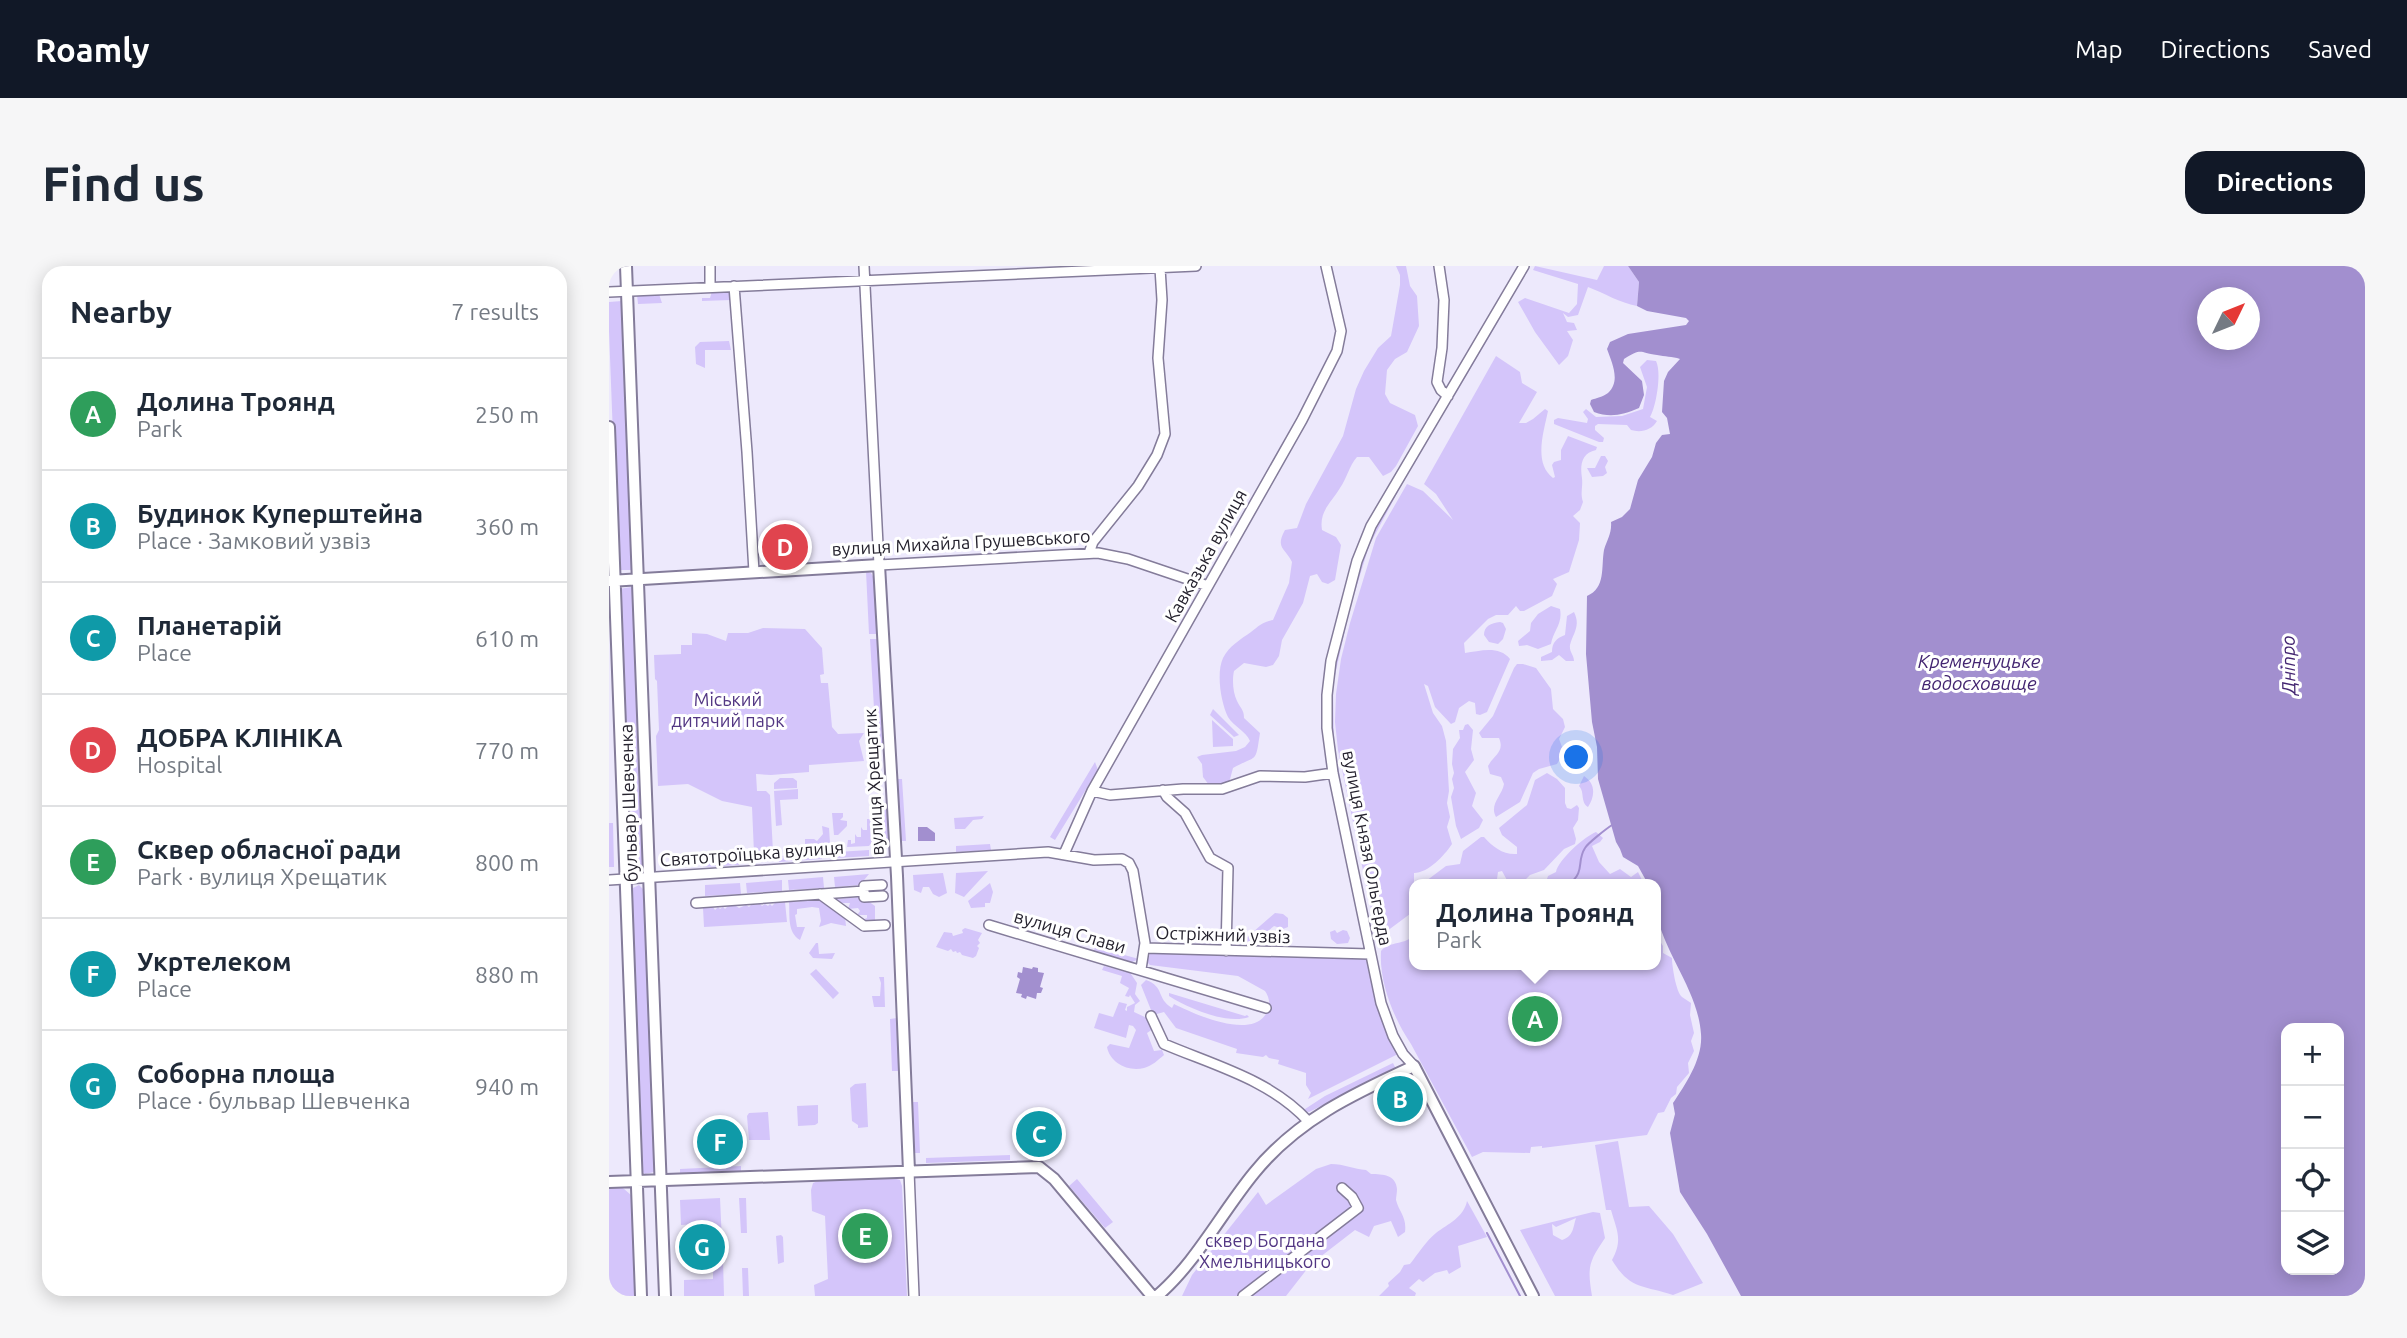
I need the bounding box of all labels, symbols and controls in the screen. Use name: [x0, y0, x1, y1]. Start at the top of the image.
text: Roamly: [35, 31, 149, 68]
text: Map: [2075, 36, 2122, 63]
text: Directions: [2160, 36, 2270, 63]
text: Saved: [2308, 36, 2372, 63]
button: Directions: [2185, 151, 2365, 214]
text: Find us: [42, 155, 205, 210]
north arrow: [2197, 287, 2260, 350]
text: Nearby: [70, 295, 172, 329]
text: 7 results: [451, 299, 539, 324]
text: Долина Троянд: [137, 387, 335, 416]
text: A: [85, 402, 101, 427]
text: 250 m: [475, 402, 539, 427]
text: Park: [137, 416, 183, 441]
street label: Кавказька вулиця: [1160, 486, 1250, 625]
text: Будинок Куперштейна: [137, 499, 423, 528]
text: B: [85, 514, 101, 539]
text: 360 m: [475, 514, 539, 539]
pin: D: [762, 521, 808, 573]
street label: вулиця Михайла Грушевського: [831, 525, 1091, 559]
text: Place · Замковий узвіз: [137, 528, 371, 553]
text: Планетарій: [137, 611, 282, 640]
text: C: [86, 626, 100, 651]
text: 610 m: [475, 626, 539, 651]
water label: Дніпро: [2276, 635, 2300, 697]
text: Place: [137, 640, 192, 665]
water label: Кременчуцьке водосховище: [1918, 650, 2041, 694]
park label: Міський дитячий парк: [671, 689, 785, 730]
street label: вулиця Хрещатик: [859, 708, 887, 856]
text: ДОБРА КЛІНІКА: [137, 723, 342, 752]
street label: бульвар Шевченка: [615, 724, 641, 883]
text: D: [85, 738, 101, 763]
text: 770 m: [475, 738, 539, 763]
your location: [1559, 740, 1593, 774]
street label: вулиця Князя Ольгерда: [1339, 749, 1397, 947]
text: Hospital: [137, 752, 222, 777]
text: Сквер обласної ради: [137, 835, 402, 864]
street label: Святотроїцька вулиця: [659, 837, 845, 869]
text: E: [86, 850, 100, 875]
text: 800 m: [475, 850, 539, 875]
text: Park · вулиця Хрещатик: [137, 864, 387, 889]
popup: [1409, 879, 1661, 970]
text: Долина Троянд: [1436, 898, 1634, 927]
street label: вулиця Слави: [1012, 906, 1129, 957]
street label: Остріжний узвіз: [1155, 922, 1291, 946]
text: Park: [1436, 927, 1482, 952]
text: Укртелеком: [137, 947, 292, 976]
text: F: [87, 962, 99, 987]
text: 880 m: [475, 962, 539, 987]
text: Place: [137, 976, 192, 1001]
pin: A: [1512, 993, 1558, 1045]
map controls: [2281, 1023, 2344, 1275]
button: +: [2281, 1023, 2344, 1086]
text: Соборна площа: [137, 1059, 335, 1088]
pin: B: [1377, 1073, 1423, 1125]
text: G: [85, 1074, 101, 1099]
text: 940 m: [475, 1074, 539, 1099]
button: −: [2281, 1086, 2344, 1149]
text: Place · бульвар Шевченка: [137, 1088, 411, 1113]
pin: C: [1016, 1108, 1062, 1160]
pin: F: [697, 1116, 743, 1168]
button: locate: [2281, 1149, 2344, 1212]
pin: E: [842, 1210, 888, 1262]
button: layers: [2281, 1212, 2344, 1275]
pin: G: [679, 1221, 725, 1273]
park label: сквер Богдана Хмельницького: [1199, 1230, 1331, 1271]

